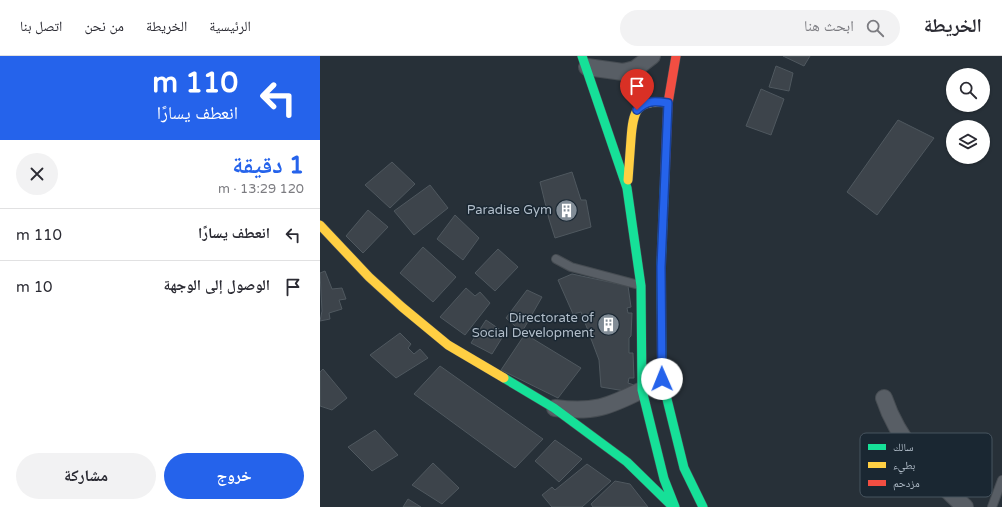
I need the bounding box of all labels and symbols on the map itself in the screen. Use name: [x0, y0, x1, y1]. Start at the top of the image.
pin: [620, 69, 654, 110]
building icon: Paradise Gym: [554, 197, 580, 223]
place label: Paradise Gym: [467, 202, 552, 218]
place label: Directorate of Social Development: [472, 310, 594, 341]
building icon: Directorate of Social Development: [596, 312, 622, 338]
position arrow: [641, 358, 683, 400]
legend: [860, 433, 992, 497]
text: سالك: [893, 441, 913, 454]
text: بطيء: [893, 459, 915, 474]
text: مزدحم: [893, 477, 920, 491]

